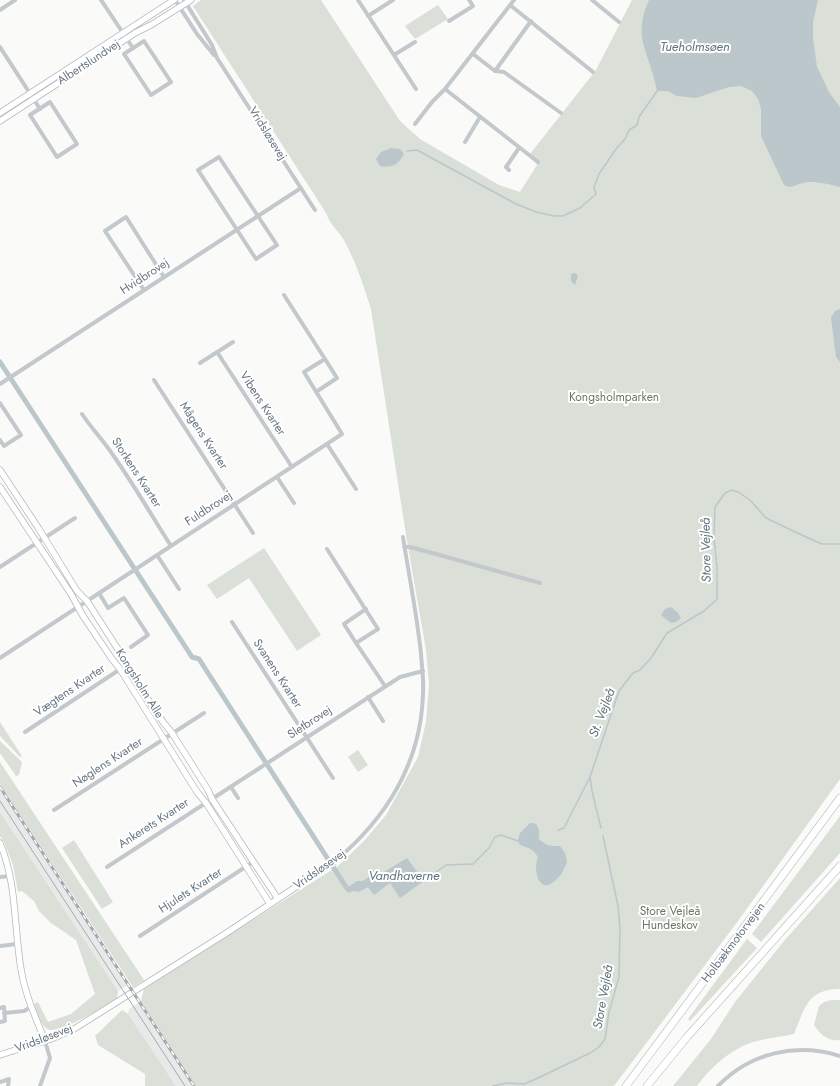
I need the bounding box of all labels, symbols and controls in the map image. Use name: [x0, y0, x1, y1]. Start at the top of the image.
street label: Albertslundvej: [55, 37, 123, 89]
water label: Tueholmsøen: [660, 40, 730, 56]
street label: Vridsløsevej: [245, 105, 289, 163]
street label: Hvidbrovej: [118, 256, 172, 298]
street label: Vibens Kvarter: [236, 369, 288, 439]
park label: Kongsholmparken: [569, 391, 659, 405]
street label: Mågens Kvarter: [176, 399, 230, 473]
street label: Storkens Kvarter: [108, 435, 164, 511]
street label: Fuldbrovej: [183, 489, 235, 529]
water label: Store Vejleå: [699, 517, 715, 583]
street label: Svanens Kvarter: [249, 637, 305, 711]
street label: Kongsholm Alle: [112, 647, 166, 721]
street label: Vægtens Kvarter: [32, 662, 108, 720]
water label: St. Vejleå: [587, 686, 619, 740]
street label: Sletbrovej: [285, 703, 335, 743]
street label: Nøglens Kvarter: [70, 735, 146, 791]
street label: Ankerets Kvarter: [116, 796, 192, 852]
street label: Vridsløsevej: [291, 847, 349, 893]
street label: Hjulets Kvarter: [157, 865, 225, 917]
water label: Vandhaverne: [368, 869, 440, 885]
street label: Holbækmotorvejen: [699, 900, 769, 986]
park label: Store Vejleå Hundeskov: [640, 905, 700, 933]
water label: Store Vejleå: [591, 964, 617, 1030]
street label: Vridsløsevej: [13, 1021, 75, 1057]

